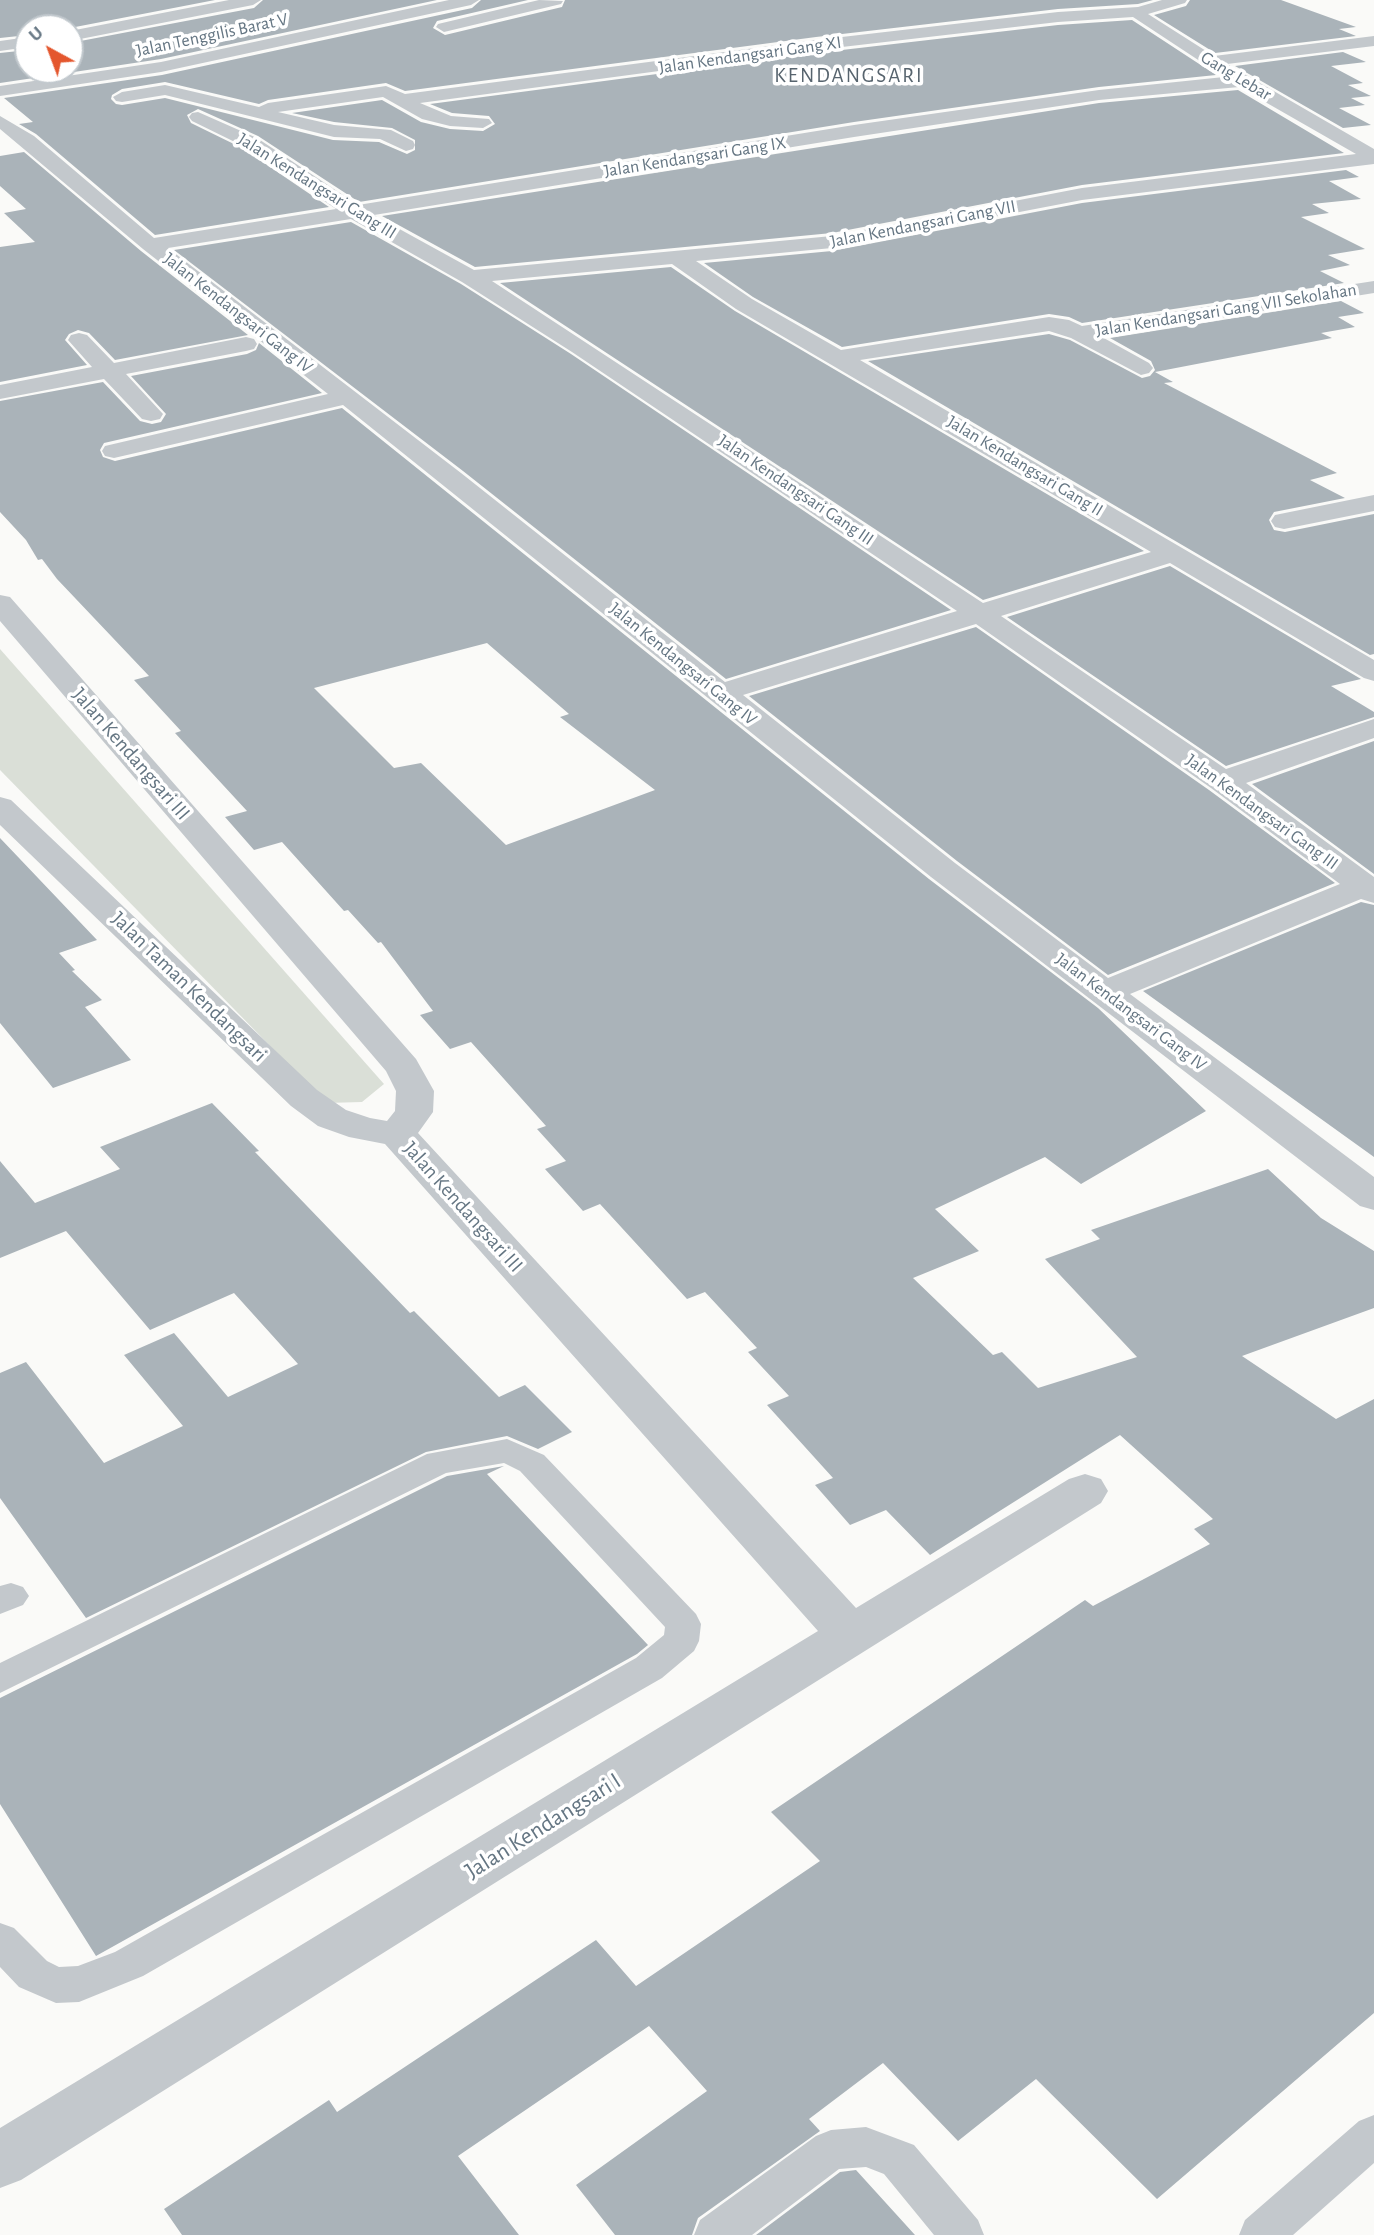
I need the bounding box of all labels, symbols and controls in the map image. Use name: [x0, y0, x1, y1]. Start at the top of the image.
street label: Jalan Tenggilis Barat V: [134, 8, 290, 62]
north arrow: [14, 14, 84, 84]
text: U: [25, 23, 47, 45]
street label: Jalan Kendangsari Gang XI: [657, 31, 843, 79]
street label: Gang Lebar: [1197, 47, 1275, 105]
district label: KENDANGSARI: [776, 63, 922, 89]
street label: Jalan Kendangsari Gang III: [234, 128, 400, 244]
street label: Jalan Kendangsari Gang IX: [602, 132, 788, 182]
street label: Jalan Kendangsari Gang VII: [828, 195, 1018, 253]
street label: Jalan Kendangsari Gang IV: [159, 248, 317, 378]
street label: Jalan Kendangsari Gang VII Sekolahan: [1094, 279, 1358, 341]
street label: Jalan Kendangsari Gang II: [943, 411, 1107, 521]
street label: Jalan Kendangsari Gang III: [714, 430, 878, 550]
street label: Jalan Kendangsari Gang IV: [605, 598, 761, 730]
street label: Jalan Kendangsari III: [67, 683, 195, 825]
street label: Jalan Kendangsari Gang III: [1182, 749, 1342, 875]
street label: Jalan Taman Kendangsari: [106, 906, 272, 1068]
street label: Jalan Kendangsari Gang IV: [1051, 948, 1211, 1076]
street label: Jalan Kendangsari III: [398, 1136, 528, 1278]
street label: Jalan Kendangsari I: [460, 1767, 626, 1885]

